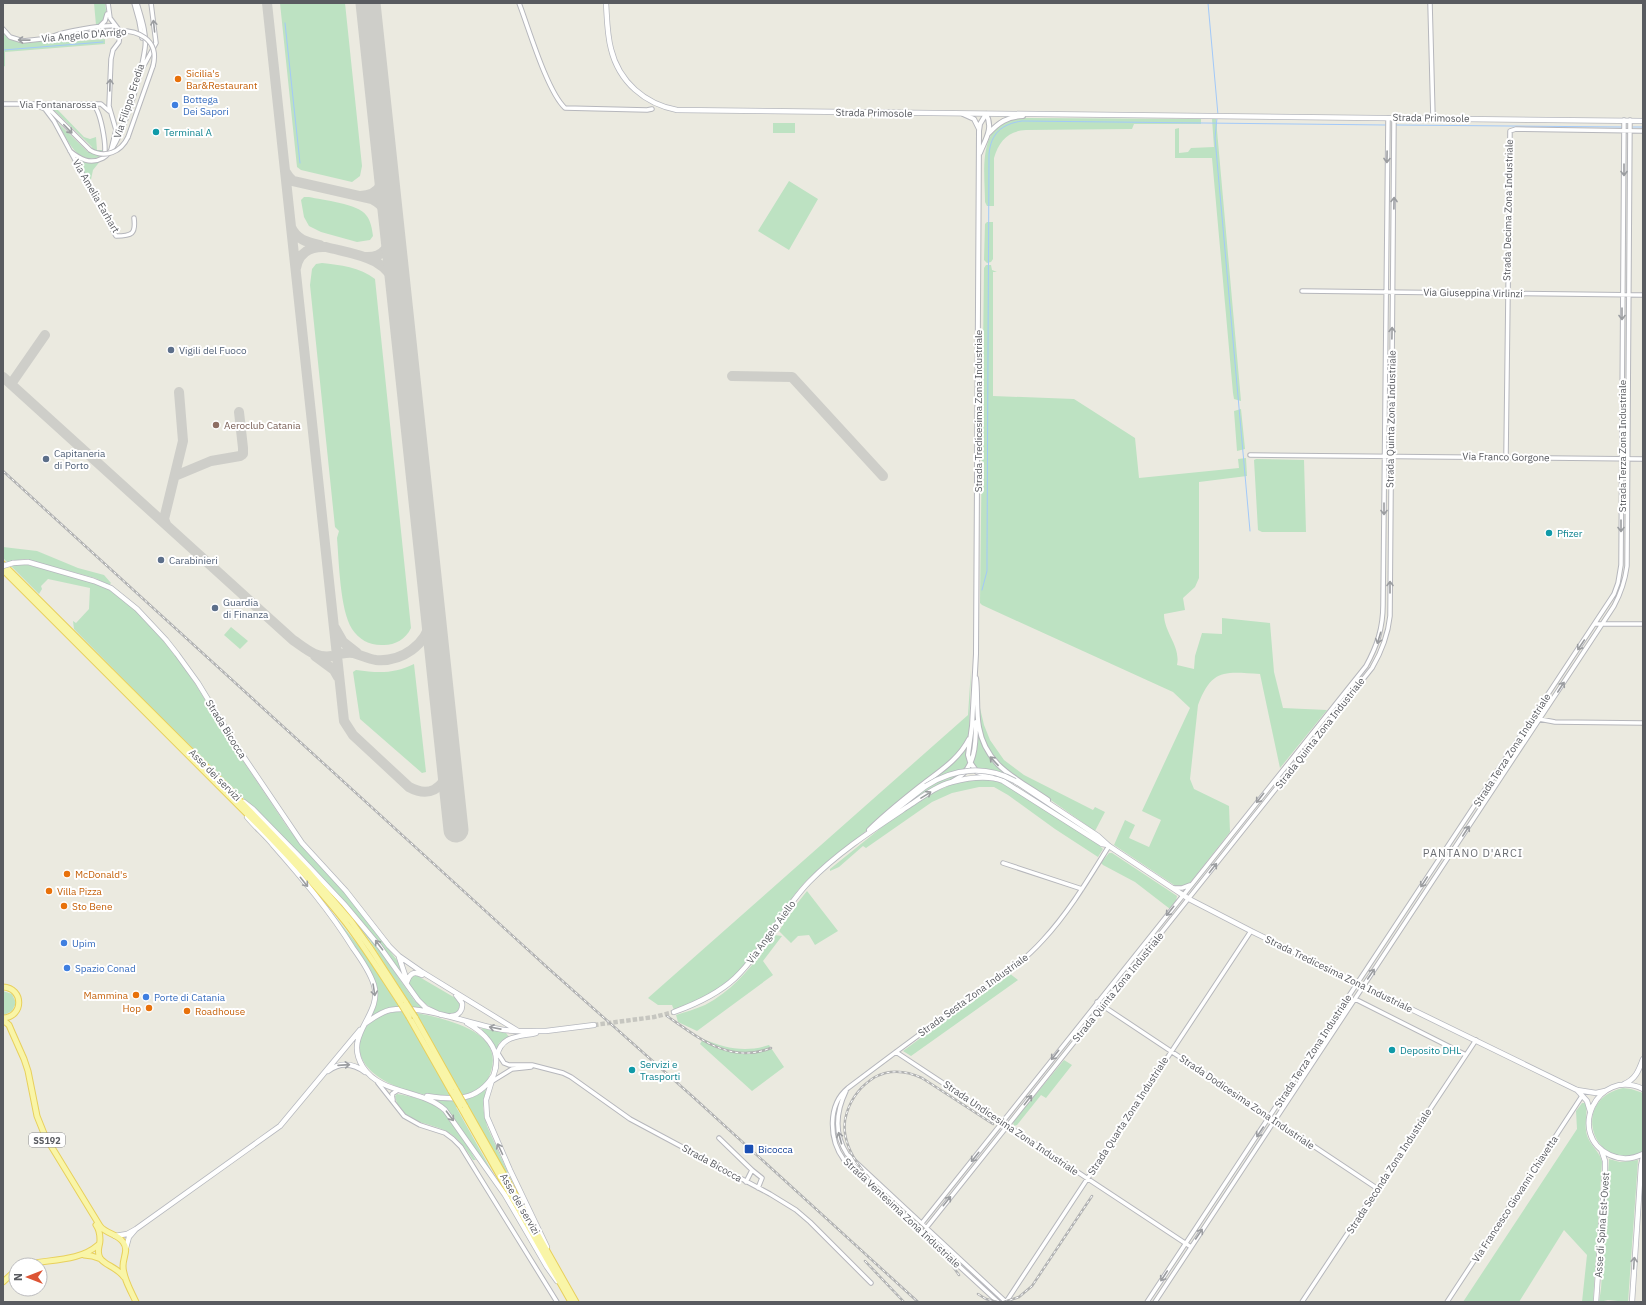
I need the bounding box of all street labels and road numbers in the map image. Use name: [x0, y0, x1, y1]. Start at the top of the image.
street label: Via Angelo D'Arrigo: [41, 25, 127, 45]
street label: Via Filippo Eredia: [111, 61, 147, 140]
street label: Via Fontanarossa: [19, 98, 97, 111]
street label: Strada Primosole: [835, 106, 913, 120]
street label: Strada Primosole: [1392, 111, 1470, 125]
street label: Strada Decima Zona Industriale: [1500, 138, 1516, 281]
street label: Via Amelia Earhart: [70, 157, 123, 236]
street label: Via Giuseppina Virlinzi: [1423, 286, 1523, 300]
street label: Strada Tredicesima Zona Industriale: [972, 329, 985, 492]
street label: Strada Quinta Zona Industriale: [1383, 349, 1399, 488]
street label: Strada Terza Zona Industriale: [1616, 379, 1629, 512]
street label: Via Franco Gorgone: [1462, 450, 1550, 464]
street label: Strada Quinta Zona Industriale: [1272, 674, 1368, 791]
street label: Strada Terza Zona Industriale: [1471, 691, 1554, 809]
street label: Strada Bicocca: [203, 697, 250, 761]
street label: Asse dei servizi: [186, 746, 244, 804]
street label: Via Angelo Aiello: [744, 897, 799, 966]
street label: Strada Quinta Zona Industriale: [1070, 929, 1167, 1045]
street label: Strada Tredicesima Zona Industriale: [1263, 933, 1415, 1016]
street label: Strada Sesta Zona Industriale: [915, 950, 1031, 1039]
street label: Strada Terza Zona Industriale: [1272, 992, 1355, 1110]
street label: Strada Dodicesima Zona Industriale: [1177, 1052, 1318, 1153]
street label: Strada Quarta Zona Industriale: [1085, 1054, 1172, 1178]
street label: Strada Undicesima Zona Industriale: [941, 1078, 1082, 1179]
street label: Strada Seconda Zona Industriale: [1344, 1105, 1435, 1236]
road number: SS192: [29, 1133, 65, 1147]
street label: Via Francesco Giovanni Chiavetta: [1469, 1133, 1561, 1265]
street label: Strada Bicocca: [680, 1141, 745, 1185]
street label: Strada Ventesima Zona Industriale: [841, 1155, 964, 1271]
street label: Asse dei servizi: [497, 1171, 543, 1237]
street label: Asse di Spina Est-Ovest: [1592, 1171, 1612, 1278]

